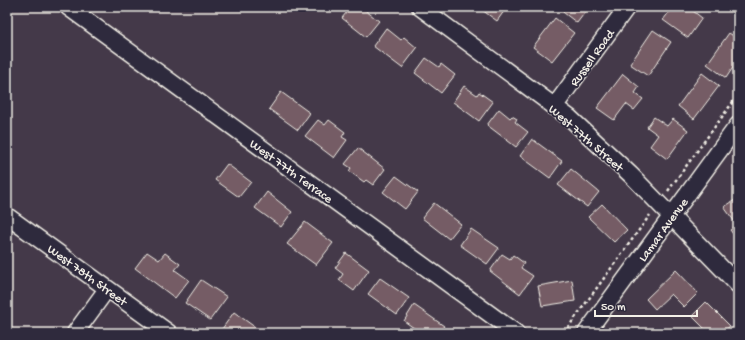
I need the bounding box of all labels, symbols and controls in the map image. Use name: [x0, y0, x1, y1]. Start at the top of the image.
street label: Russell Road: [567, 26, 619, 90]
street label: West 77th Street: [545, 102, 627, 177]
street label: West 77th Terrace: [246, 137, 335, 207]
street label: Lamar Avenue: [636, 195, 692, 265]
street label: West 78th Street: [44, 242, 131, 311]
scale bar: [595, 292, 697, 318]
text: 50 m: [601, 301, 626, 315]

